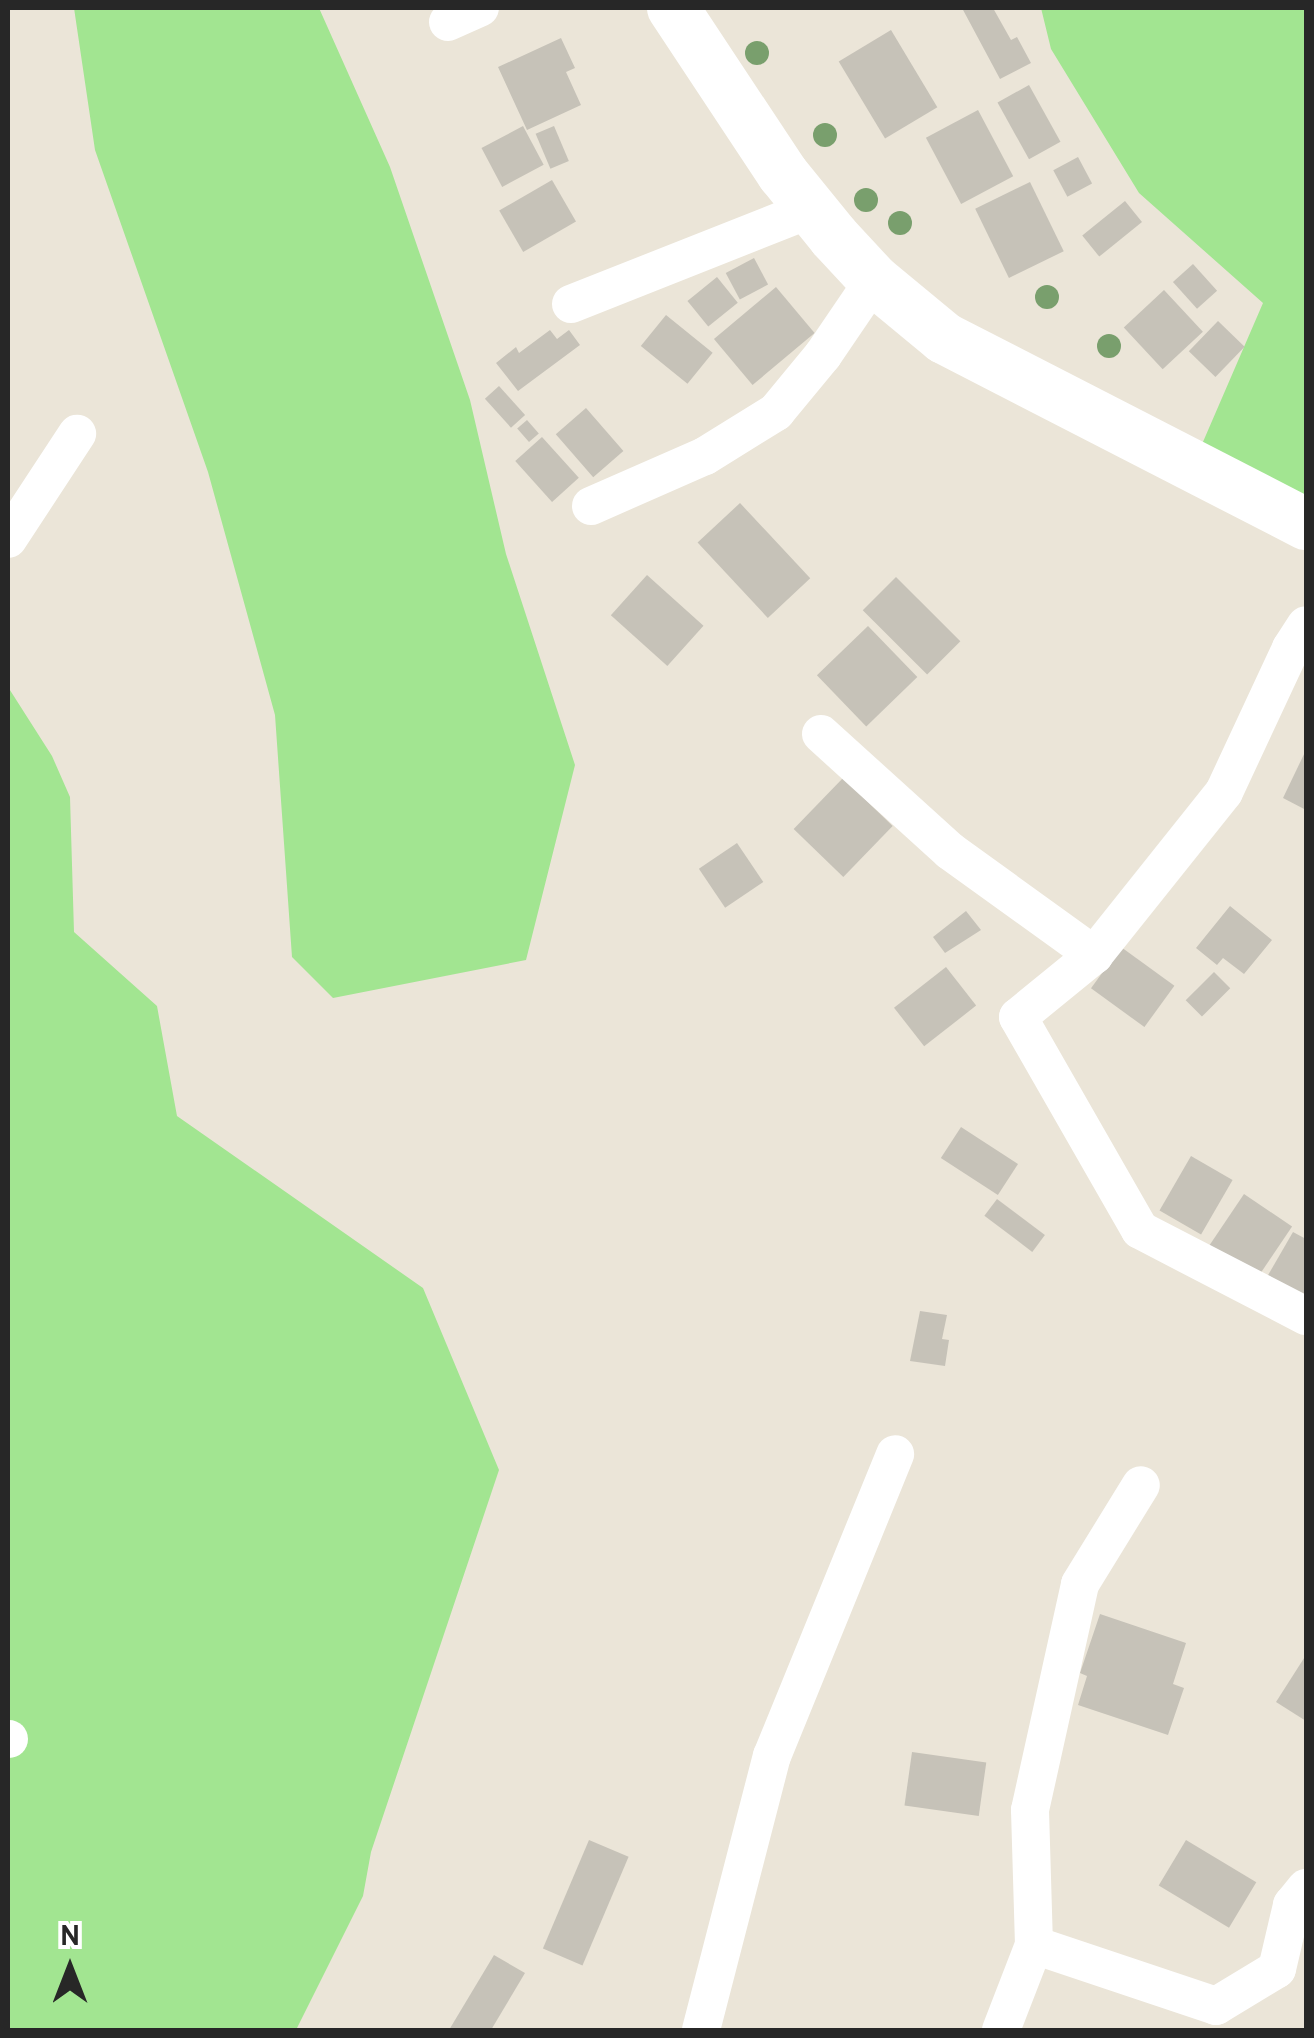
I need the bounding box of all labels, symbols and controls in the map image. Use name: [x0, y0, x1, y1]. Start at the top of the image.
north arrow: [20, 1918, 120, 2018]
text: N: [60, 1920, 80, 1956]

